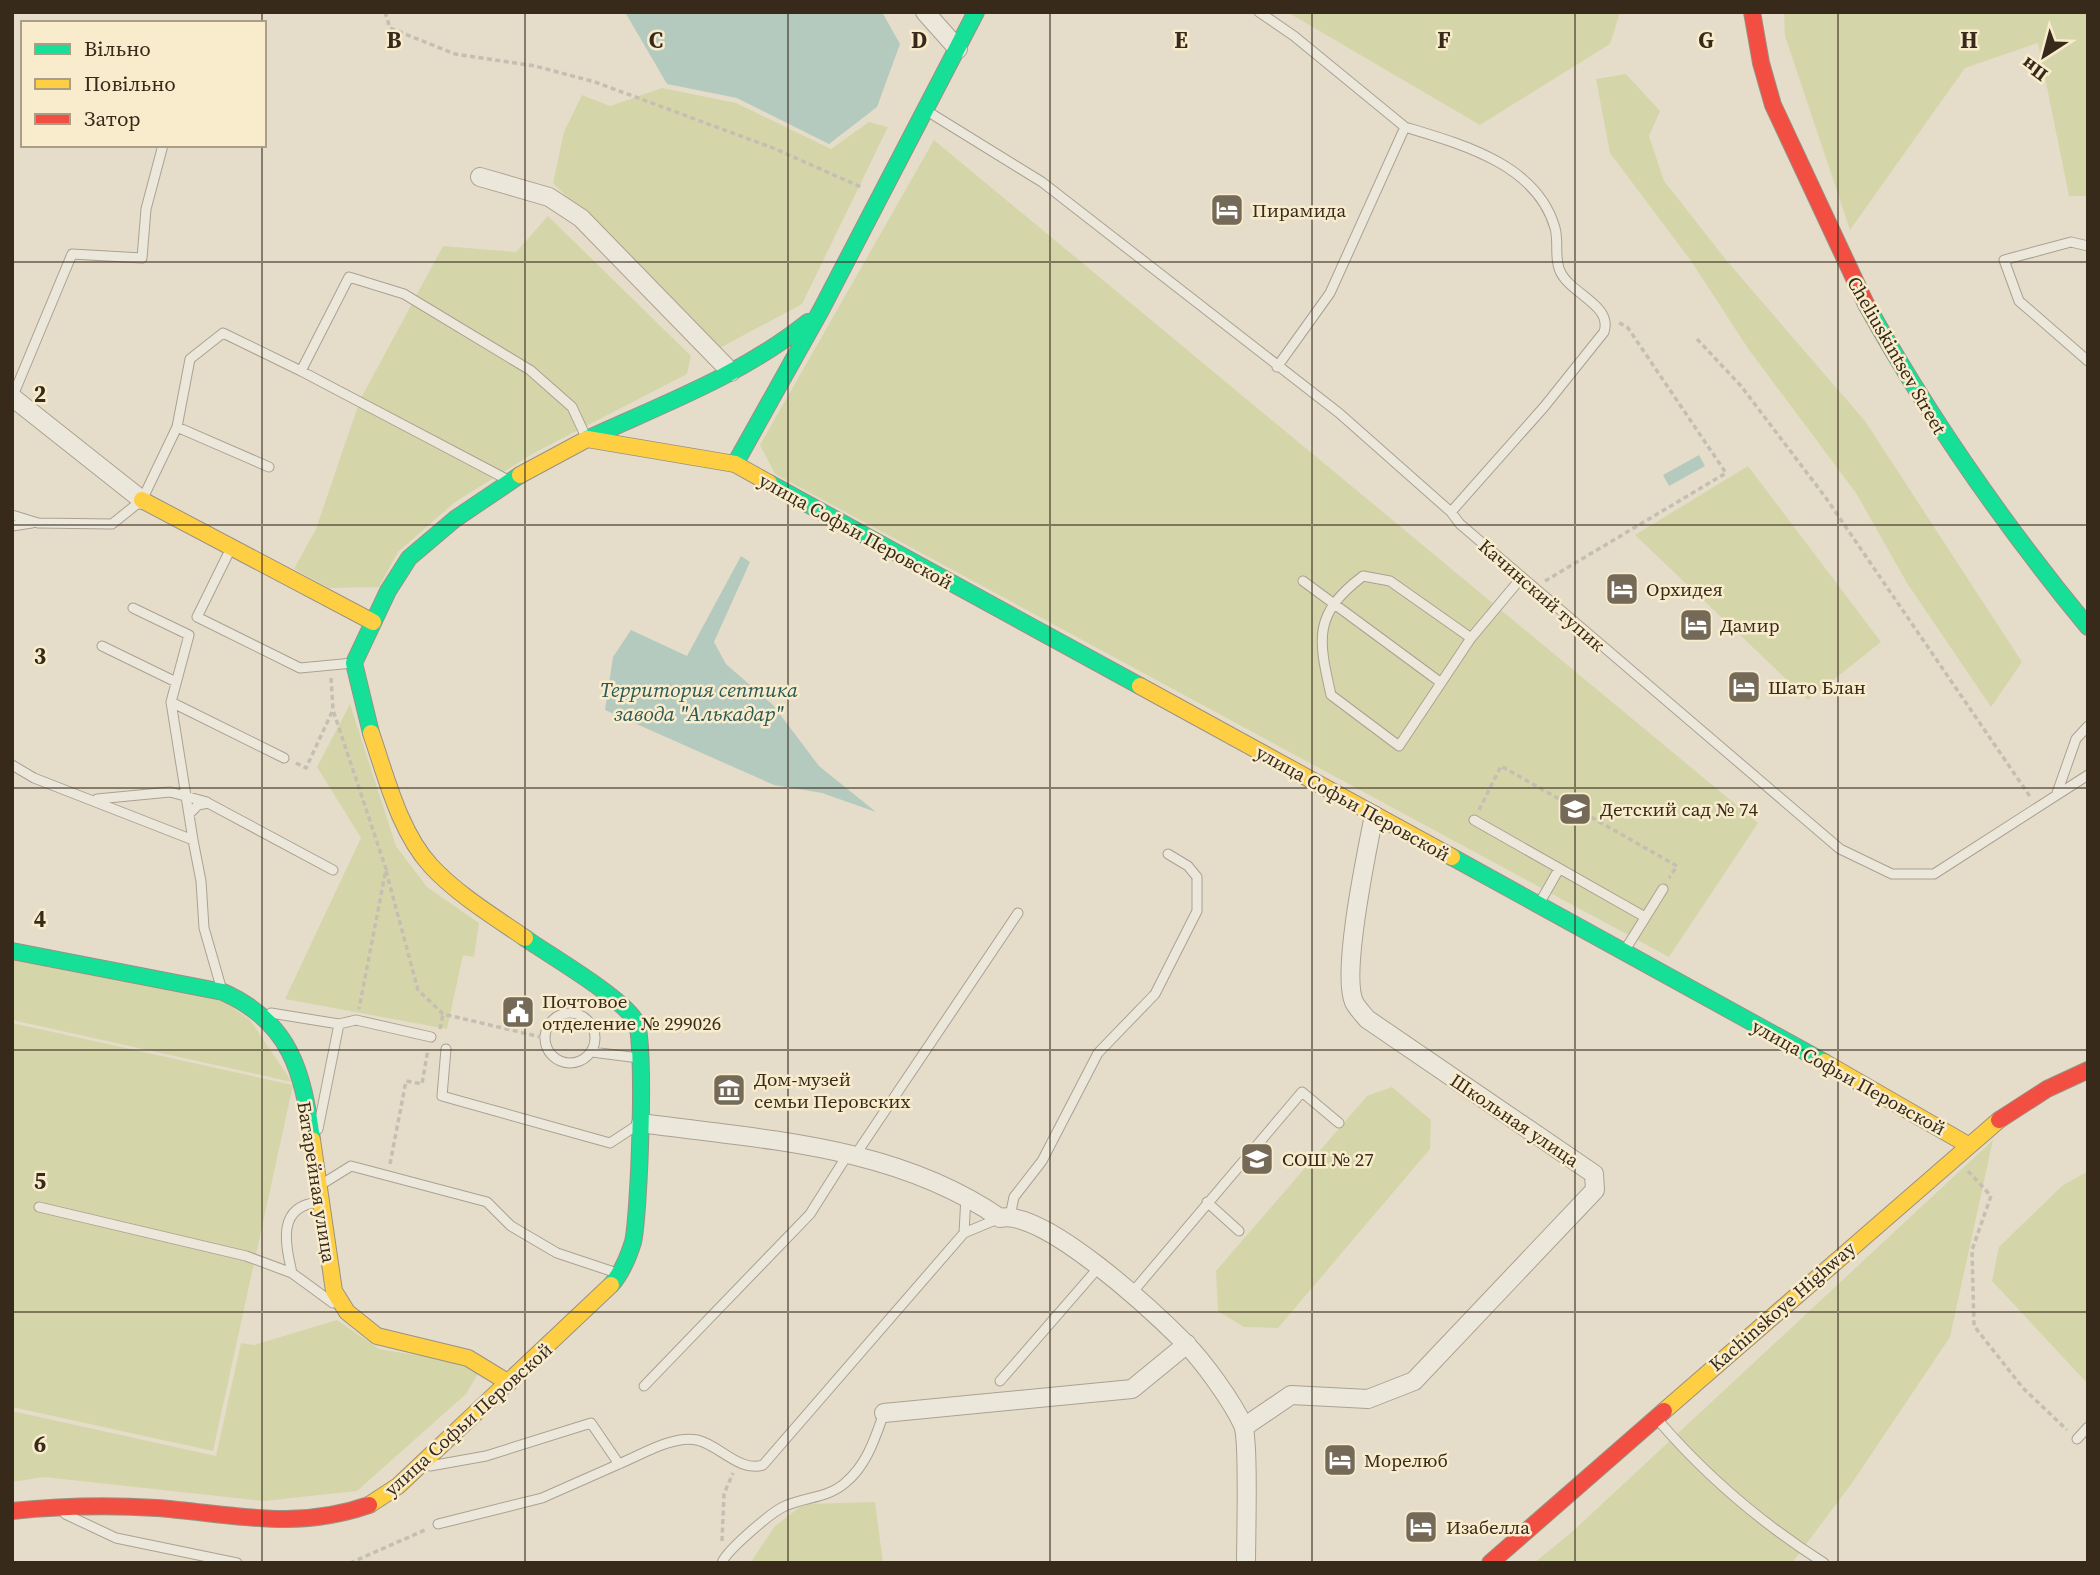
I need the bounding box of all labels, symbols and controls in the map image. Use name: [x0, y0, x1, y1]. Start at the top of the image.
legend: [21, 21, 266, 147]
north arrow: [2009, 21, 2079, 91]
text: B: [387, 24, 402, 56]
text: C: [649, 24, 663, 56]
text: D: [911, 24, 927, 56]
text: E: [1174, 24, 1188, 56]
text: F: [1437, 24, 1451, 56]
text: G: [1698, 24, 1714, 56]
text: H: [1960, 24, 1978, 56]
text: Вільно: [84, 34, 151, 63]
text: Пн: [2016, 51, 2052, 88]
text: Повільно: [84, 69, 176, 98]
text: Затор: [84, 104, 140, 133]
hotel icon: Пирамида: [1208, 191, 1246, 229]
place label: Пирамида: [1252, 197, 1346, 223]
street label: Cheliuskintsev Street: [1841, 271, 1953, 439]
text: 2: [34, 378, 46, 410]
street label: улица Софьи Перовской: [754, 467, 958, 595]
street label: Качинский тупик: [1473, 533, 1611, 657]
hotel icon: Орхидея: [1603, 570, 1641, 608]
place label: Орхидея: [1646, 576, 1723, 602]
hotel icon: Дамир: [1677, 606, 1715, 644]
place label: Дамир: [1720, 612, 1780, 638]
text: 3: [34, 640, 46, 672]
hotel icon: Шато Блан: [1725, 668, 1763, 706]
place label: Шато Блан: [1768, 674, 1866, 700]
water label: Территория септика завода "Алькадар": [600, 675, 798, 728]
street label: улица Софьи Перовской: [1251, 739, 1455, 867]
school or university icon: Детский сад № 74: [1556, 790, 1594, 828]
place label: Детский сад № 74: [1600, 796, 1759, 822]
text: 4: [34, 903, 46, 935]
place label: Почтовое отделение № 299026: [542, 988, 721, 1036]
public building icon: Почтовое отделение № 299026: [499, 993, 537, 1031]
street label: улица Софьи Перовской: [1747, 1013, 1951, 1141]
place label: Дом-музей семьи Перовских: [754, 1066, 911, 1114]
street label: Школьная улица: [1445, 1067, 1585, 1173]
museum icon: Дом-музей семьи Перовских: [710, 1071, 748, 1109]
street label: Батарейная улица: [291, 1099, 343, 1265]
school or university icon: СОШ № 27: [1238, 1140, 1276, 1178]
place label: СОШ № 27: [1282, 1146, 1374, 1172]
text: 5: [34, 1165, 46, 1197]
street label: Kachinskoye Highway: [1703, 1235, 1861, 1377]
street label: улица Софьи Перовской: [378, 1336, 558, 1502]
text: 6: [34, 1428, 46, 1460]
hotel icon: Морелюб: [1321, 1441, 1359, 1479]
place label: Морелюб: [1364, 1447, 1448, 1473]
hotel icon: Изабелла: [1402, 1508, 1440, 1546]
place label: Изабелла: [1446, 1514, 1530, 1540]

